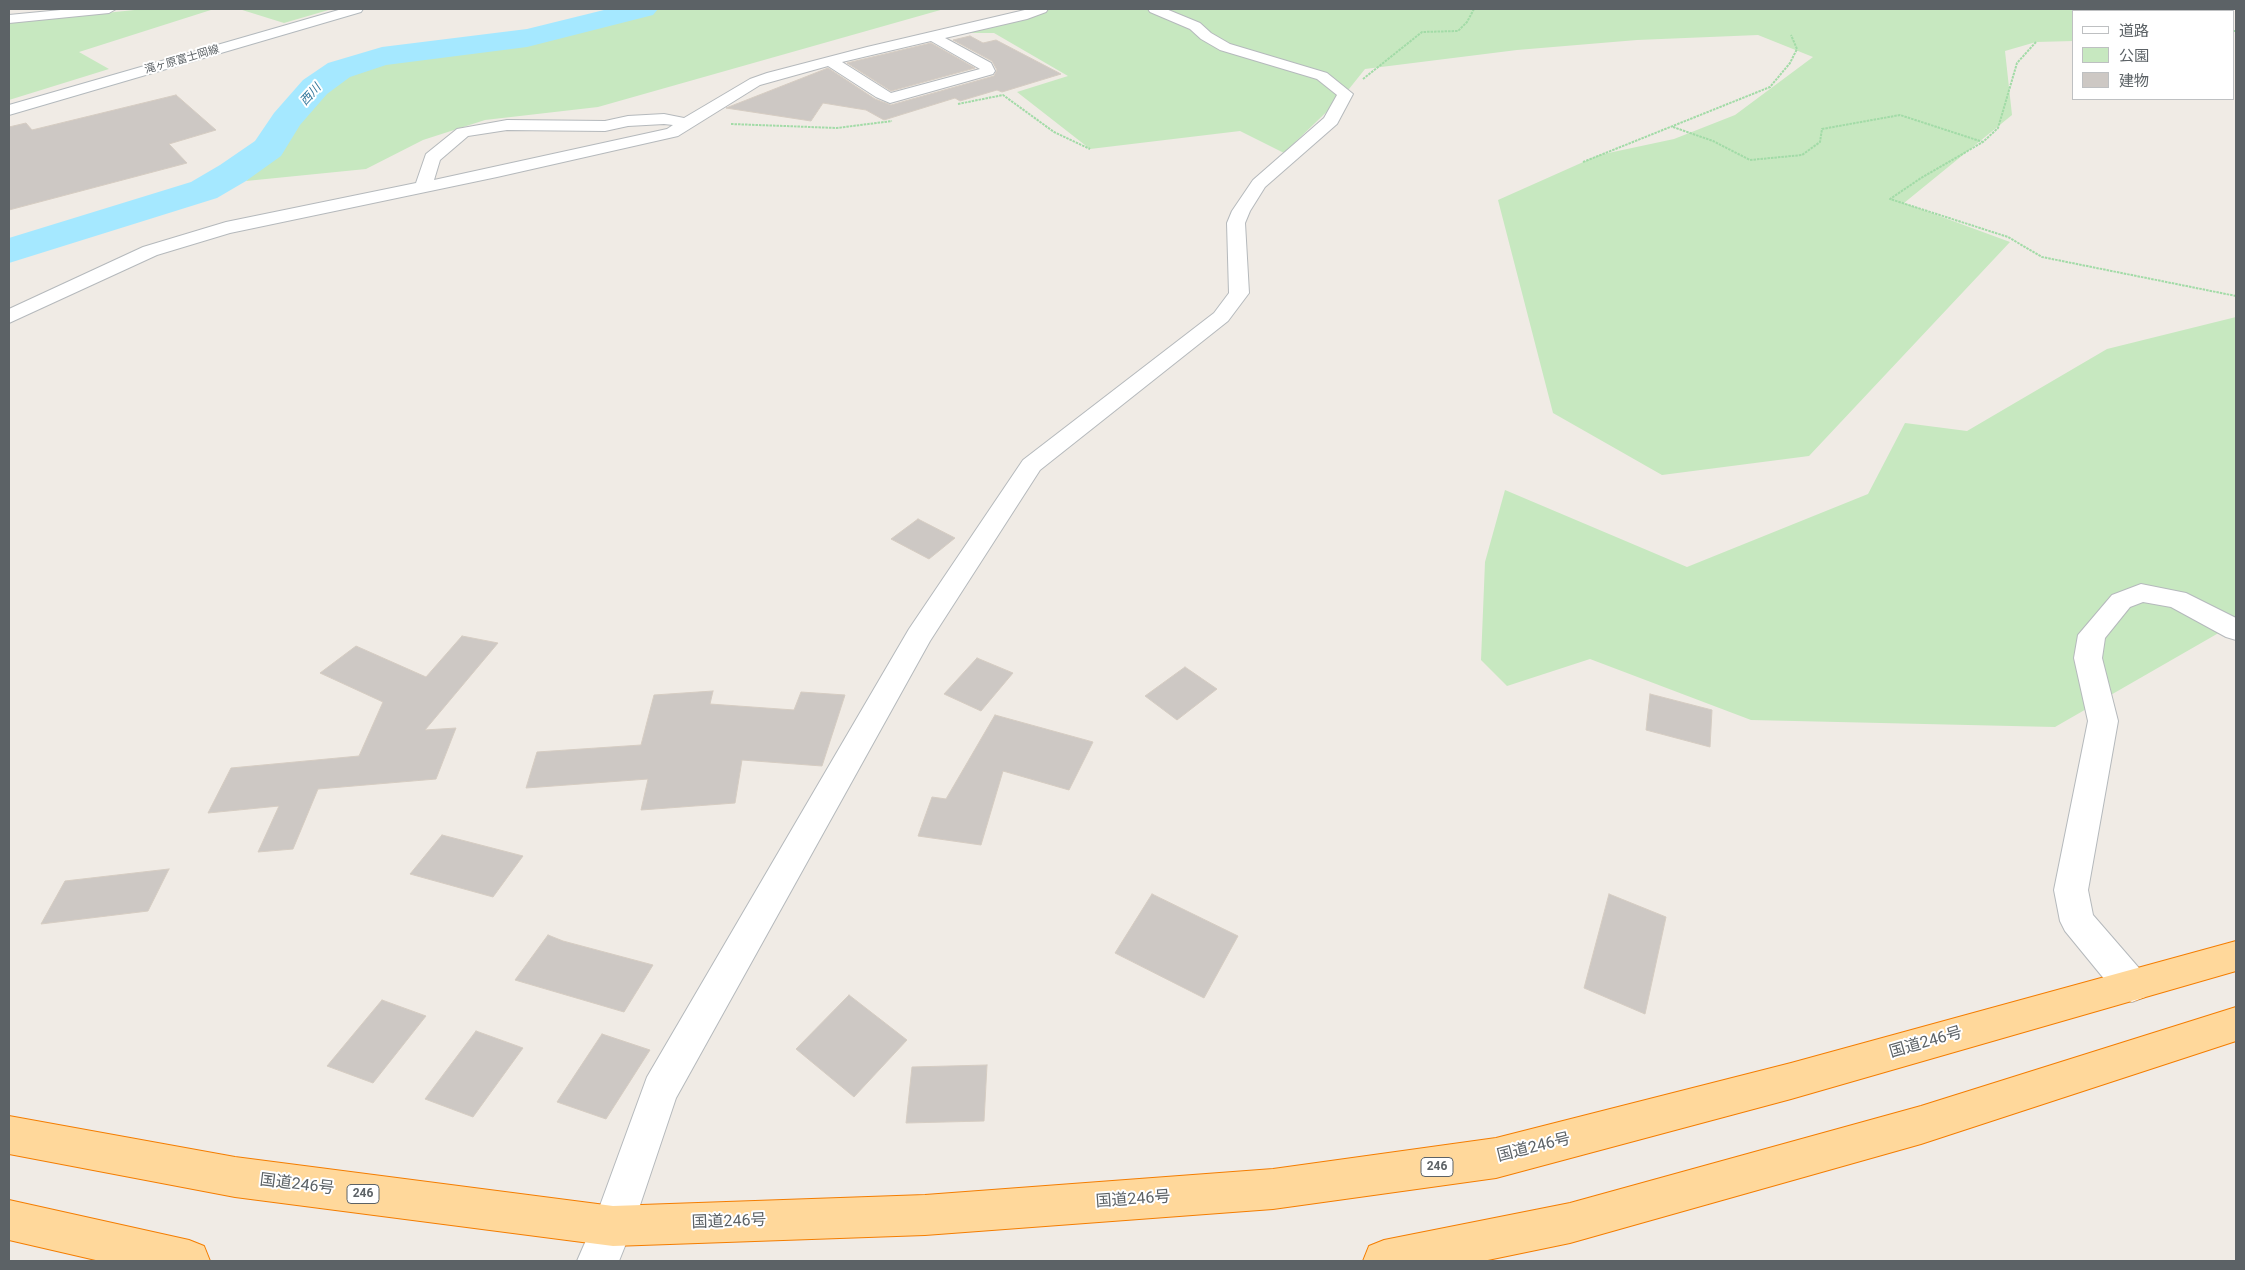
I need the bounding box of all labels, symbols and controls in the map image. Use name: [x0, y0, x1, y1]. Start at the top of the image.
legend: [2072, 10, 2235, 100]
text: 道路: [2119, 22, 2149, 40]
street label: 滝ヶ原富士岡線: [143, 43, 221, 77]
text: 公園: [2119, 47, 2149, 65]
text: 建物: [2119, 72, 2149, 90]
water label: 西川: [298, 81, 324, 109]
street label: 国道246号: [1887, 1023, 1965, 1063]
street label: 国道246号: [1495, 1130, 1573, 1166]
road number: 246: [1421, 1158, 1453, 1176]
street label: 国道246号: [259, 1171, 335, 1199]
road number: 246: [347, 1184, 379, 1204]
street label: 国道246号: [1095, 1188, 1171, 1212]
street label: 国道246号: [691, 1211, 767, 1233]

